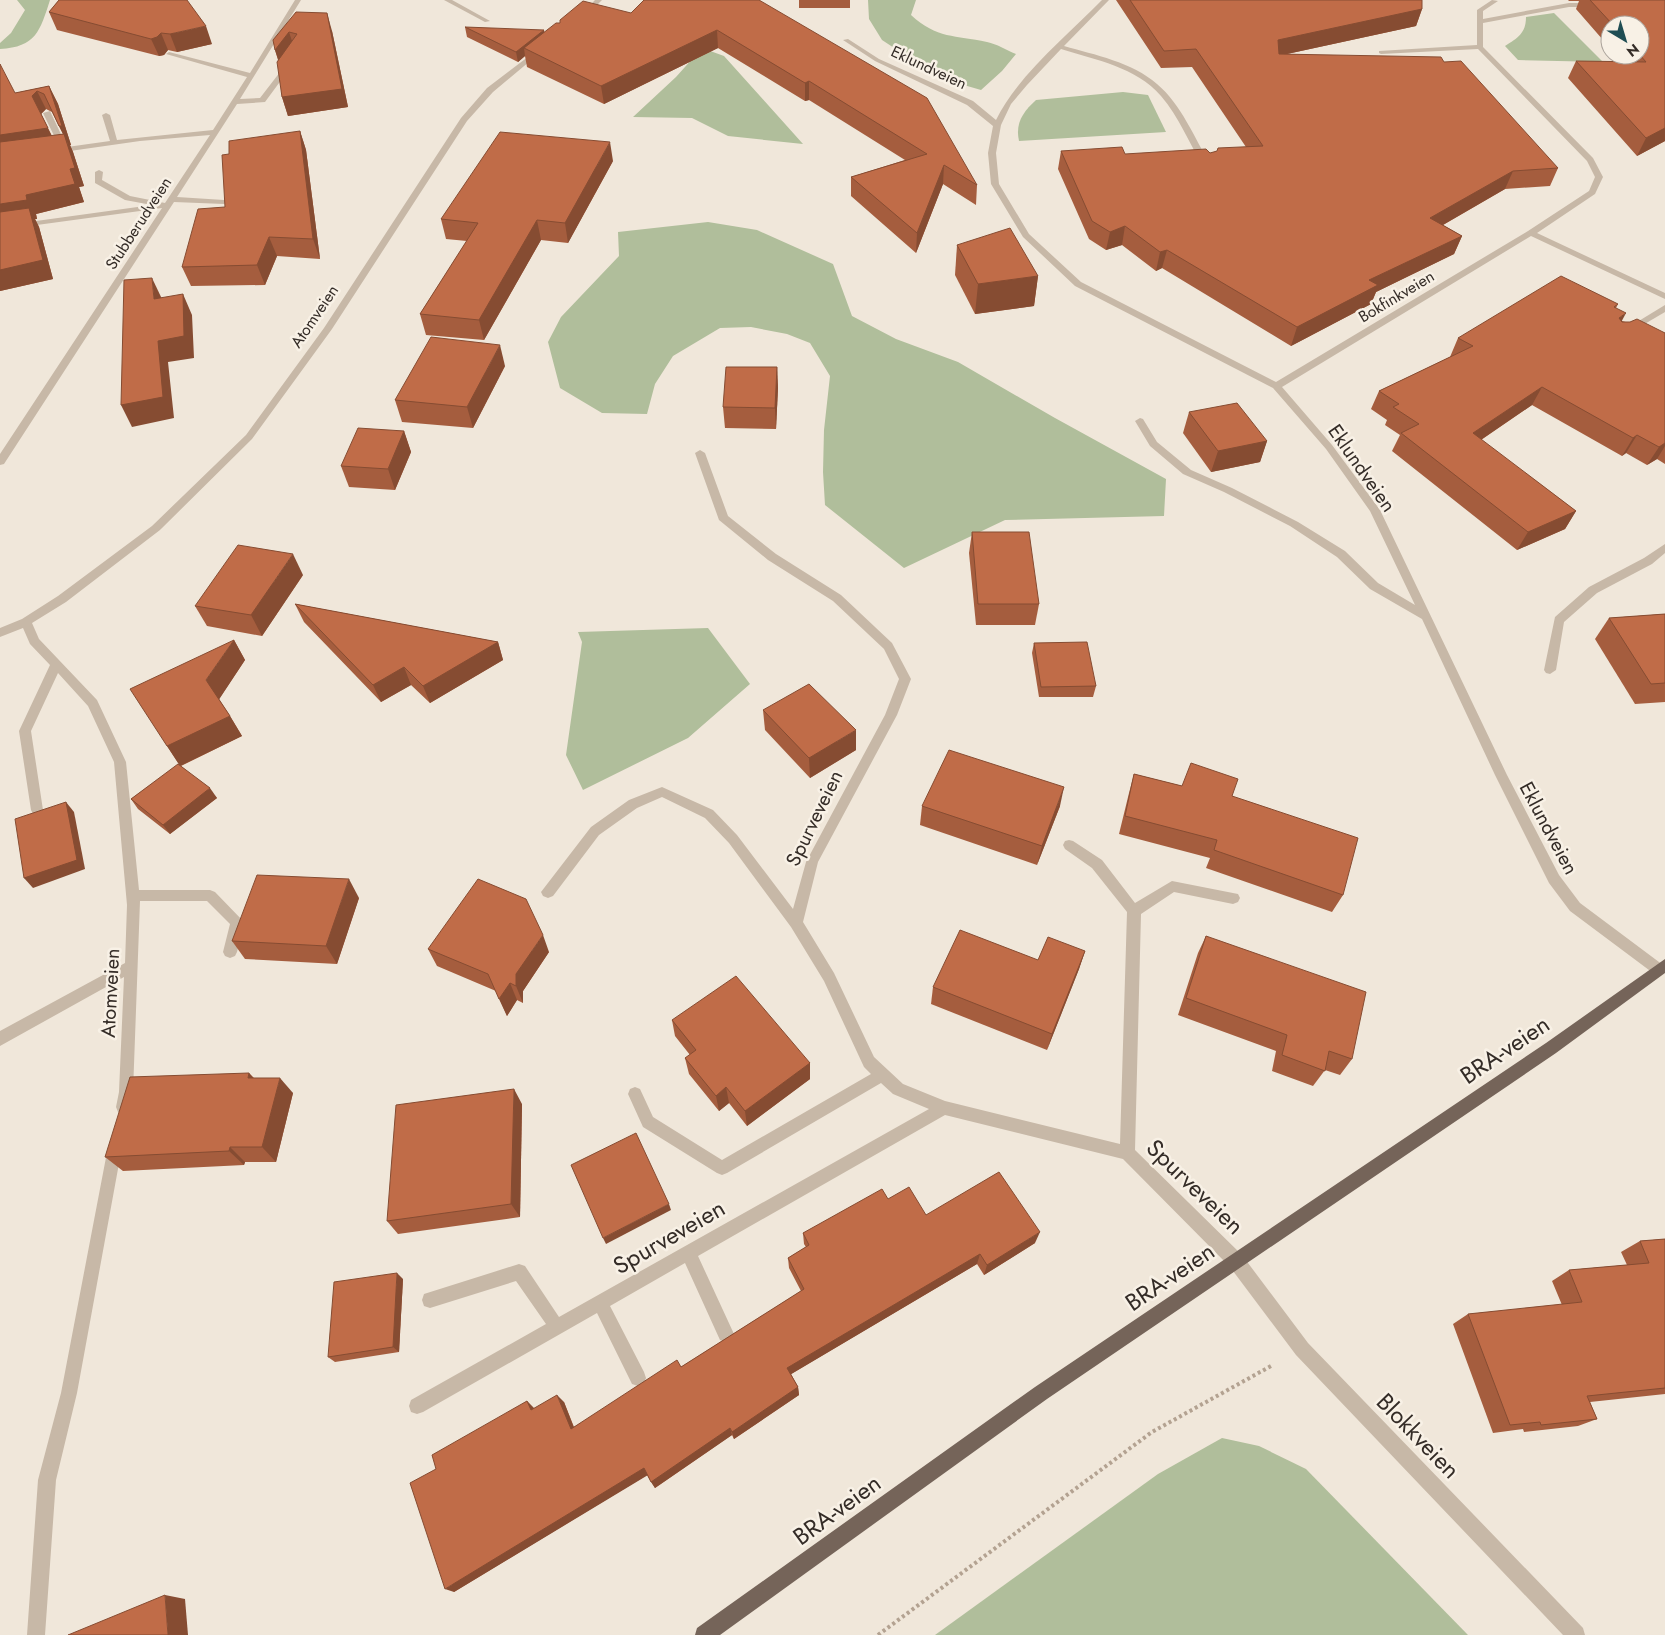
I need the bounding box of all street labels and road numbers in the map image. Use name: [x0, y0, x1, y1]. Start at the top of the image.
street label: Eklundveien: [887, 40, 970, 95]
street label: Stubberudveien: [100, 172, 177, 274]
street label: Bokfinkveien: [1354, 265, 1439, 328]
street label: Atomveien: [285, 280, 344, 352]
street label: Eklundveien: [1321, 418, 1403, 518]
street label: Spurveveien: [779, 765, 850, 871]
street label: Eklundveien: [1512, 777, 1585, 880]
street label: Atomveien: [94, 948, 127, 1038]
street label: BRA-veien: [1453, 1007, 1557, 1092]
street label: Spurveveien: [1138, 1131, 1252, 1242]
street label: Spurveveien: [606, 1190, 731, 1283]
street label: BRA-veien: [1118, 1234, 1222, 1319]
street label: Blokkveien: [1369, 1385, 1468, 1486]
street label: BRA-veien: [785, 1466, 888, 1554]

